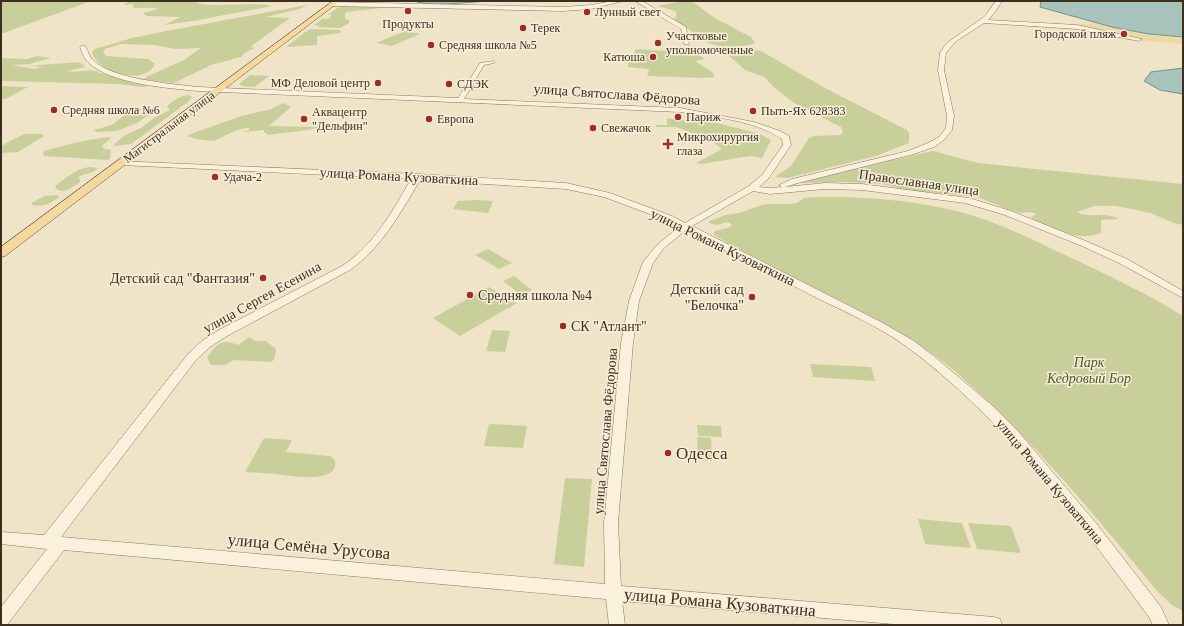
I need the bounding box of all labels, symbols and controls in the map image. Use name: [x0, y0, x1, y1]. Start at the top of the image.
place label: Лунный свет: [595, 5, 661, 19]
marker: Продукты: [403, 6, 413, 16]
marker: Лунный свет: [582, 7, 592, 17]
place label: Продукты: [382, 17, 434, 31]
place label: Терек: [531, 21, 561, 35]
marker: Терек: [518, 23, 528, 33]
place label: Городской пляж: [1034, 27, 1117, 41]
place label: Участковые уполномоченные: [666, 29, 753, 57]
marker: Городской пляж: [1119, 29, 1129, 39]
place label: Средняя школа №5: [439, 38, 537, 52]
marker: Участковые уполномоченные: [653, 38, 663, 48]
marker: Средняя школа №5: [426, 40, 436, 50]
place label: Катюша: [603, 50, 646, 64]
marker: Катюша: [648, 52, 658, 62]
place label: МФ Деловой центр: [271, 76, 370, 90]
place label: СДЭК: [457, 77, 490, 91]
marker: МФ Деловой центр: [373, 78, 383, 88]
marker: СДЭК: [444, 79, 454, 89]
street label: улица Святослава Фёдорова: [533, 81, 702, 108]
street label: Магистральная улица: [121, 88, 218, 166]
place label: Средняя школа №6: [62, 103, 160, 117]
place label: Пыть-Ях 628383: [761, 104, 845, 118]
marker: Средняя школа №6: [49, 105, 59, 115]
place label: Аквацентр "Дельфин": [312, 105, 368, 133]
marker: Пыть-Ях 628383: [748, 106, 758, 116]
place label: Париж: [686, 110, 721, 124]
place label: Европа: [437, 112, 474, 126]
marker: Париж: [673, 112, 683, 122]
marker: Аквацентр "Дельфин": [299, 114, 309, 124]
marker: Европа: [424, 114, 434, 124]
place label: Свежачок: [601, 121, 651, 135]
marker: Свежачок: [588, 123, 598, 133]
place label: Микрохирургия глаза: [677, 130, 759, 158]
marker: Микрохирургия глаза: [662, 138, 674, 150]
street label: улица Романа Кузоваткина: [319, 165, 479, 188]
street label: Православная улица: [858, 167, 981, 198]
place label: Удача-2: [223, 170, 262, 184]
marker: Удача-2: [210, 172, 220, 182]
street label: улица Романа Кузоваткина: [648, 206, 798, 289]
street label: улица Сергея Есенина: [201, 258, 324, 336]
place label: Детский сад "Фантазия": [110, 271, 255, 286]
marker: Детский сад "Фантазия": [258, 273, 268, 283]
place label: Детский сад "Белочка": [671, 282, 744, 313]
place label: Средняя школа №4: [478, 288, 592, 303]
marker: Средняя школа №4: [465, 290, 475, 300]
marker: Детский сад "Белочка": [747, 292, 757, 302]
place label: СК "Атлант": [571, 319, 647, 334]
marker: СК "Атлант": [558, 321, 568, 331]
street label: улица Святослава Фёдорова: [591, 346, 620, 515]
park label: Парк Кедровый Бор: [1046, 355, 1131, 386]
street label: улица Романа Кузоваткина: [993, 416, 1107, 547]
place label: Одесса: [676, 444, 728, 463]
marker: Одесса: [663, 448, 673, 458]
street label: улица Семёна Урусова: [227, 530, 392, 563]
street label: улица Романа Кузоваткина: [623, 585, 817, 620]

